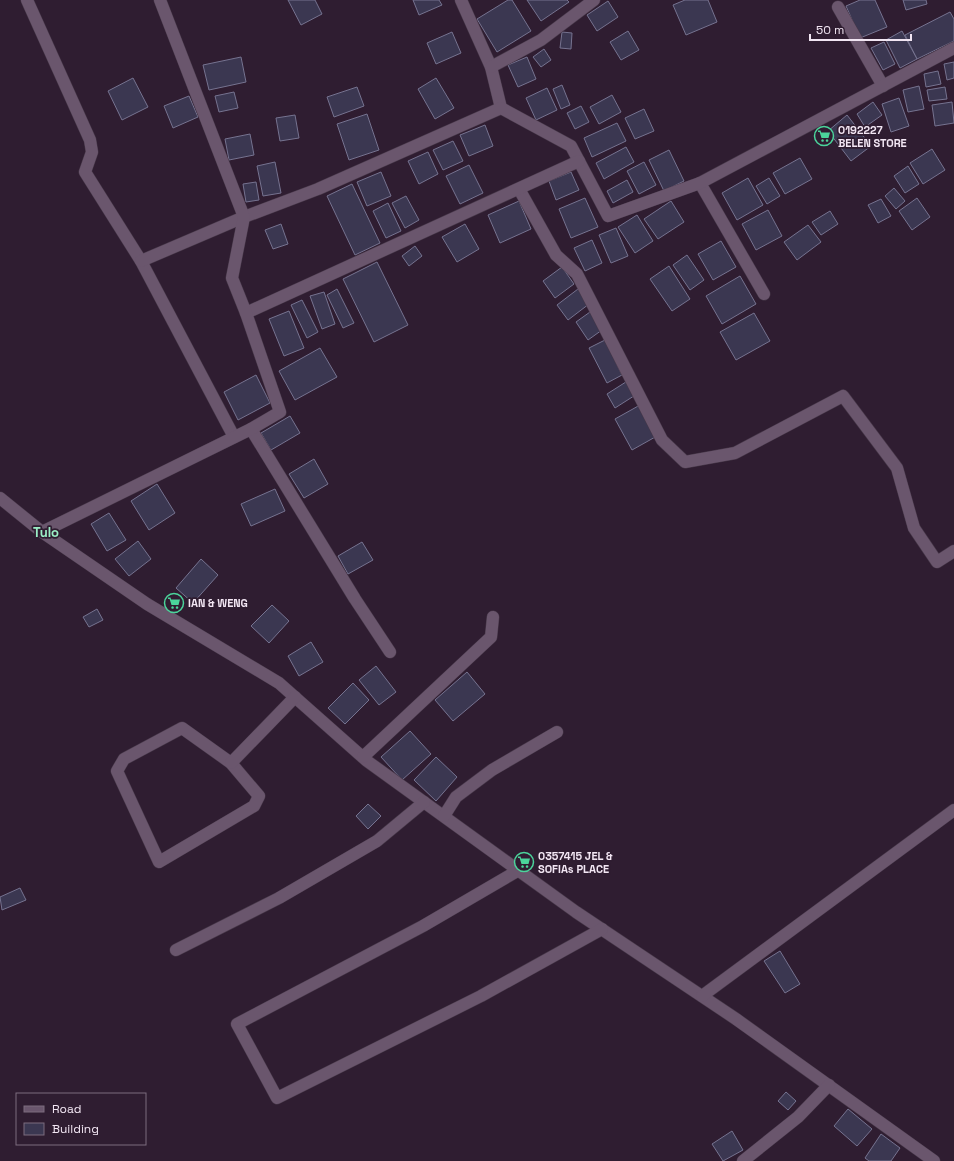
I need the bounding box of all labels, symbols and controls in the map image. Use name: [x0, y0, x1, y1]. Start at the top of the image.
scale bar: [810, 16, 911, 42]
text: 50 m: [816, 22, 844, 38]
place label: 0192227 BELEN STORE: [838, 123, 907, 150]
supermarket icon: 0192227 BELEN STORE: [813, 125, 835, 147]
district label: Tulo: [33, 524, 59, 541]
supermarket icon: IAN & WENG: [163, 592, 185, 614]
place label: IAN & WENG: [188, 596, 248, 610]
place label: 0357415 JEL & SOFIAs PLACE: [538, 849, 613, 876]
supermarket icon: 0357415 JEL & SOFIAs PLACE: [513, 851, 535, 873]
legend: [16, 1093, 146, 1145]
text: Road: [52, 1101, 81, 1117]
text: Building: [52, 1121, 99, 1137]

